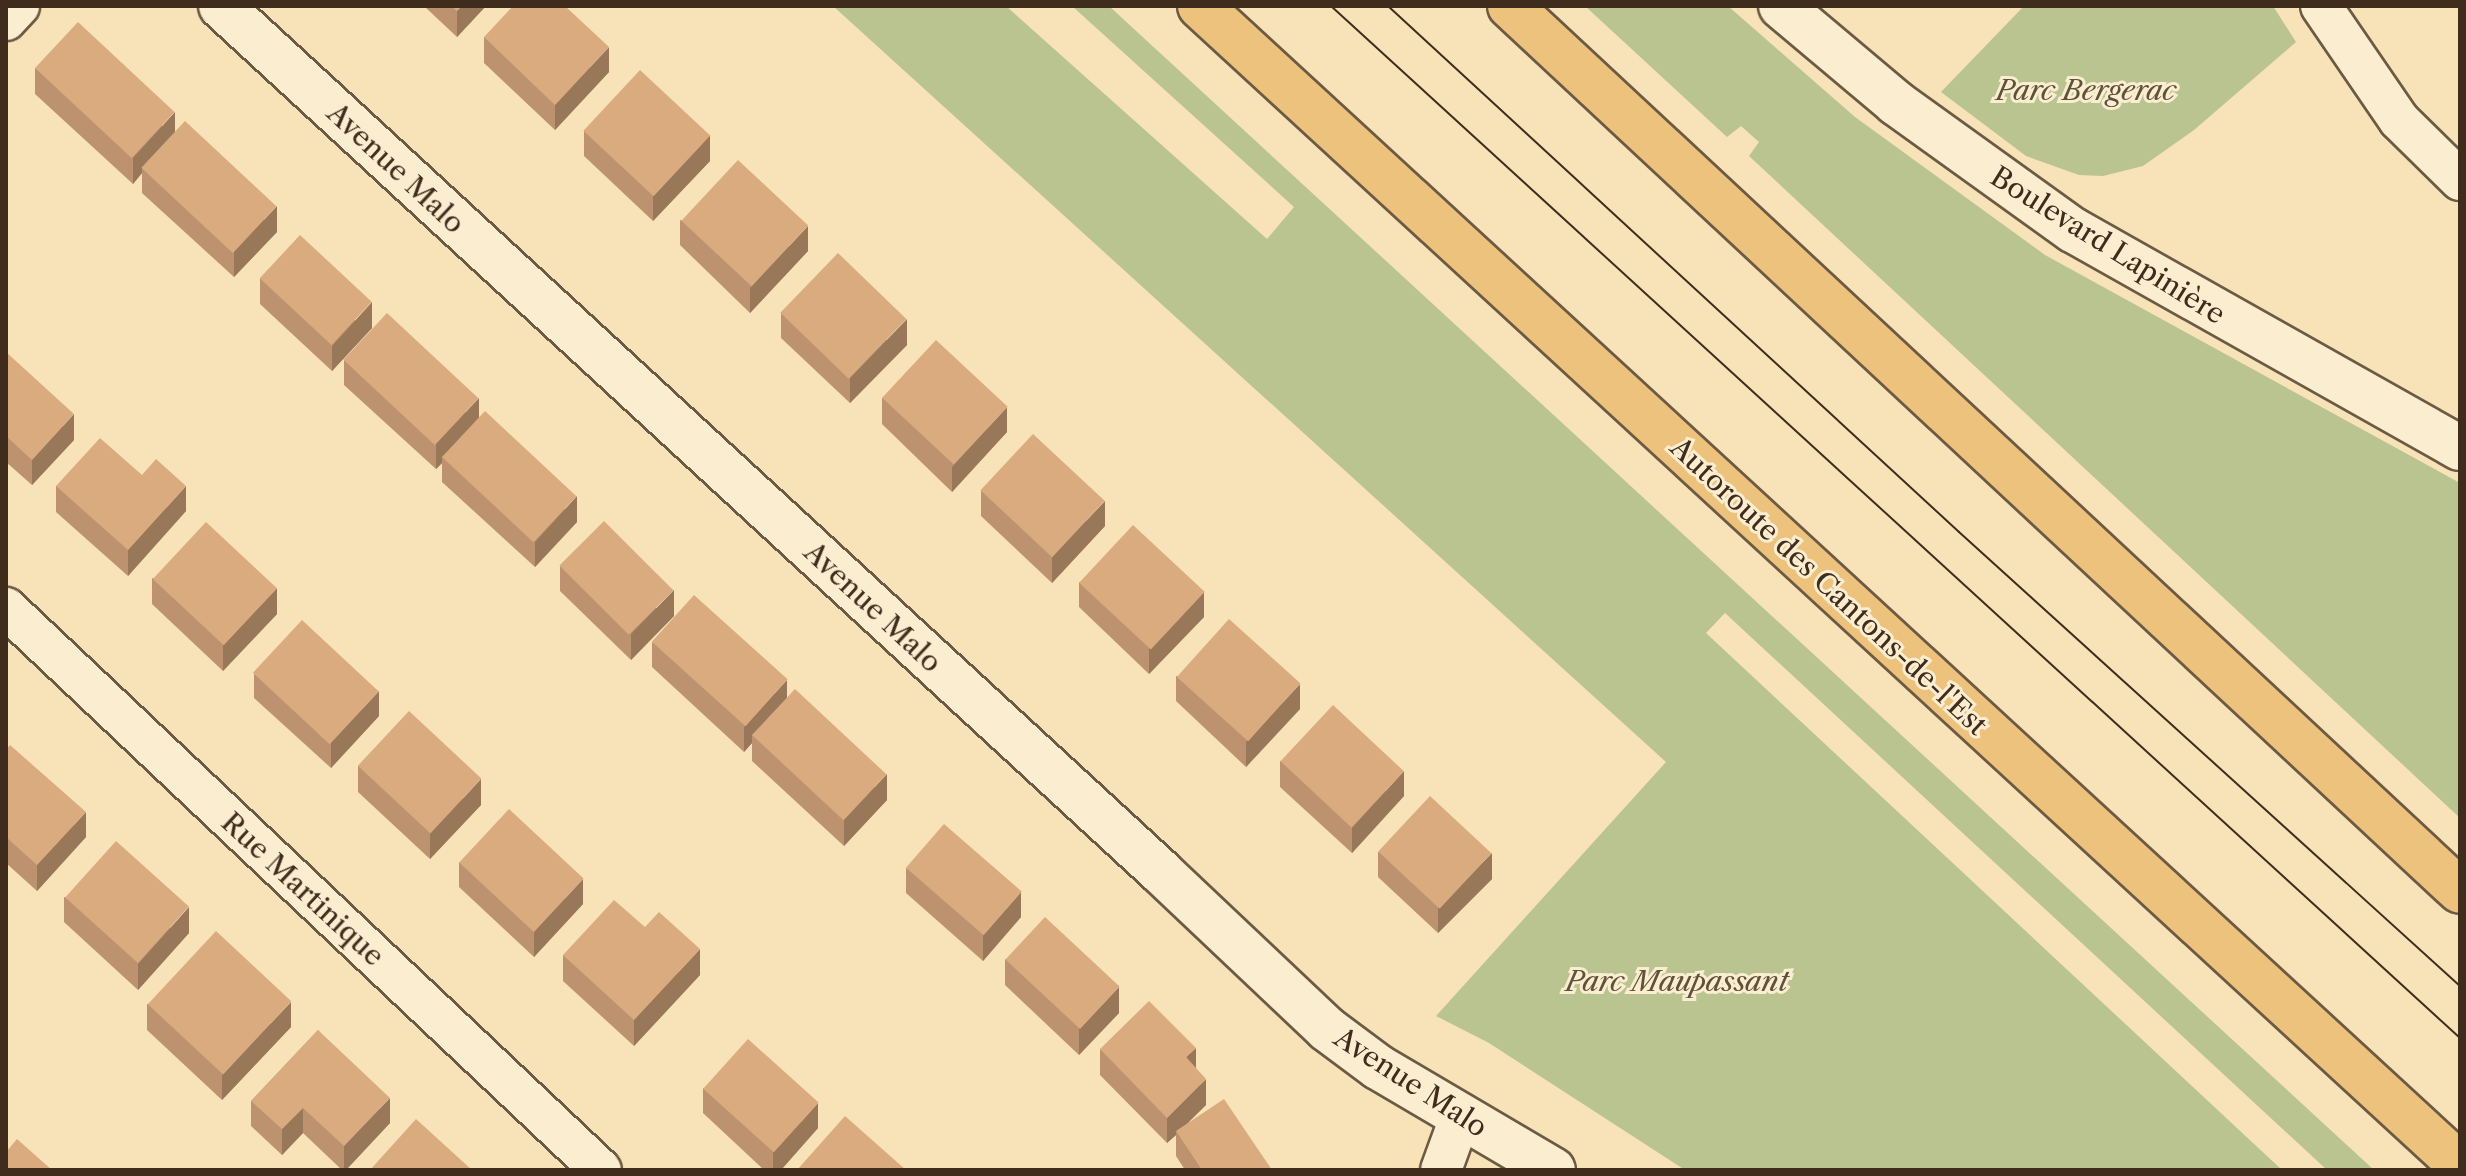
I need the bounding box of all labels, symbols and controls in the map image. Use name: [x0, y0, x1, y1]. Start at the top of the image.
park label: Parc Bergerac: [1996, 73, 2176, 107]
street label: Avenue Malo: [320, 96, 472, 240]
street label: Boulevard Lapinière: [1985, 159, 2231, 331]
street label: Autoroute des Cantons-de-l'Est: [1664, 430, 1994, 742]
street label: Avenue Malo: [797, 535, 949, 679]
street label: Rue Martinique: [215, 805, 391, 973]
park label: Parc Maupassant: [1565, 964, 1789, 998]
street label: Avenue Malo: [1328, 1020, 1494, 1144]

